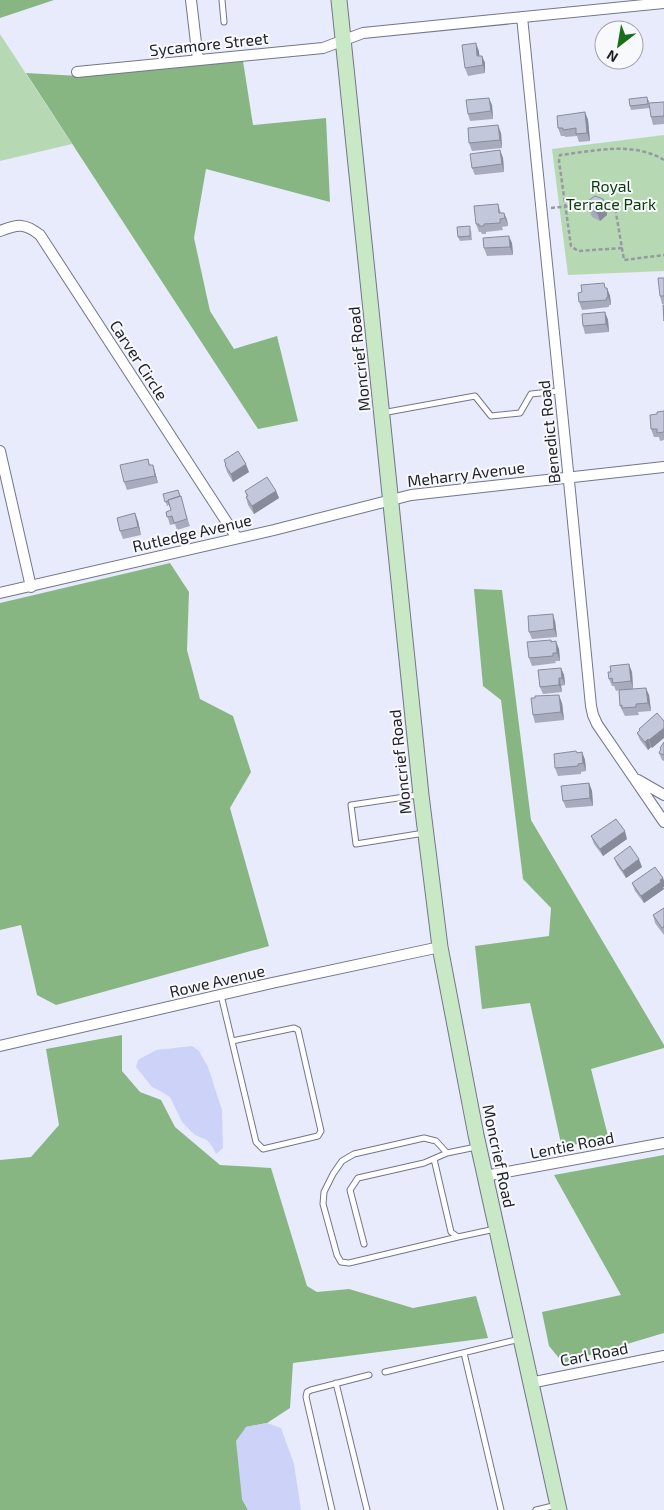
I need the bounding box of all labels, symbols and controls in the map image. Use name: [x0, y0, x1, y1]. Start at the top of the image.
north arrow: [594, 20, 644, 70]
street label: Sycamore Street: [148, 28, 269, 59]
text: N: [603, 47, 621, 66]
park label: Royal Terrace Park: [566, 176, 656, 213]
street label: Moncrief Road: [344, 306, 373, 412]
street label: Carver Circle: [107, 316, 172, 403]
street label: Benedict Road: [534, 379, 563, 485]
street label: Meharry Avenue: [406, 457, 526, 490]
street label: Rutledge Avenue: [130, 510, 253, 555]
street label: Moncrief Road: [385, 709, 414, 815]
street label: Rowe Avenue: [167, 960, 266, 1001]
street label: Moncrief Road: [479, 1102, 520, 1209]
street label: Lentie Road: [528, 1127, 616, 1162]
street label: Carl Road: [558, 1338, 630, 1369]

